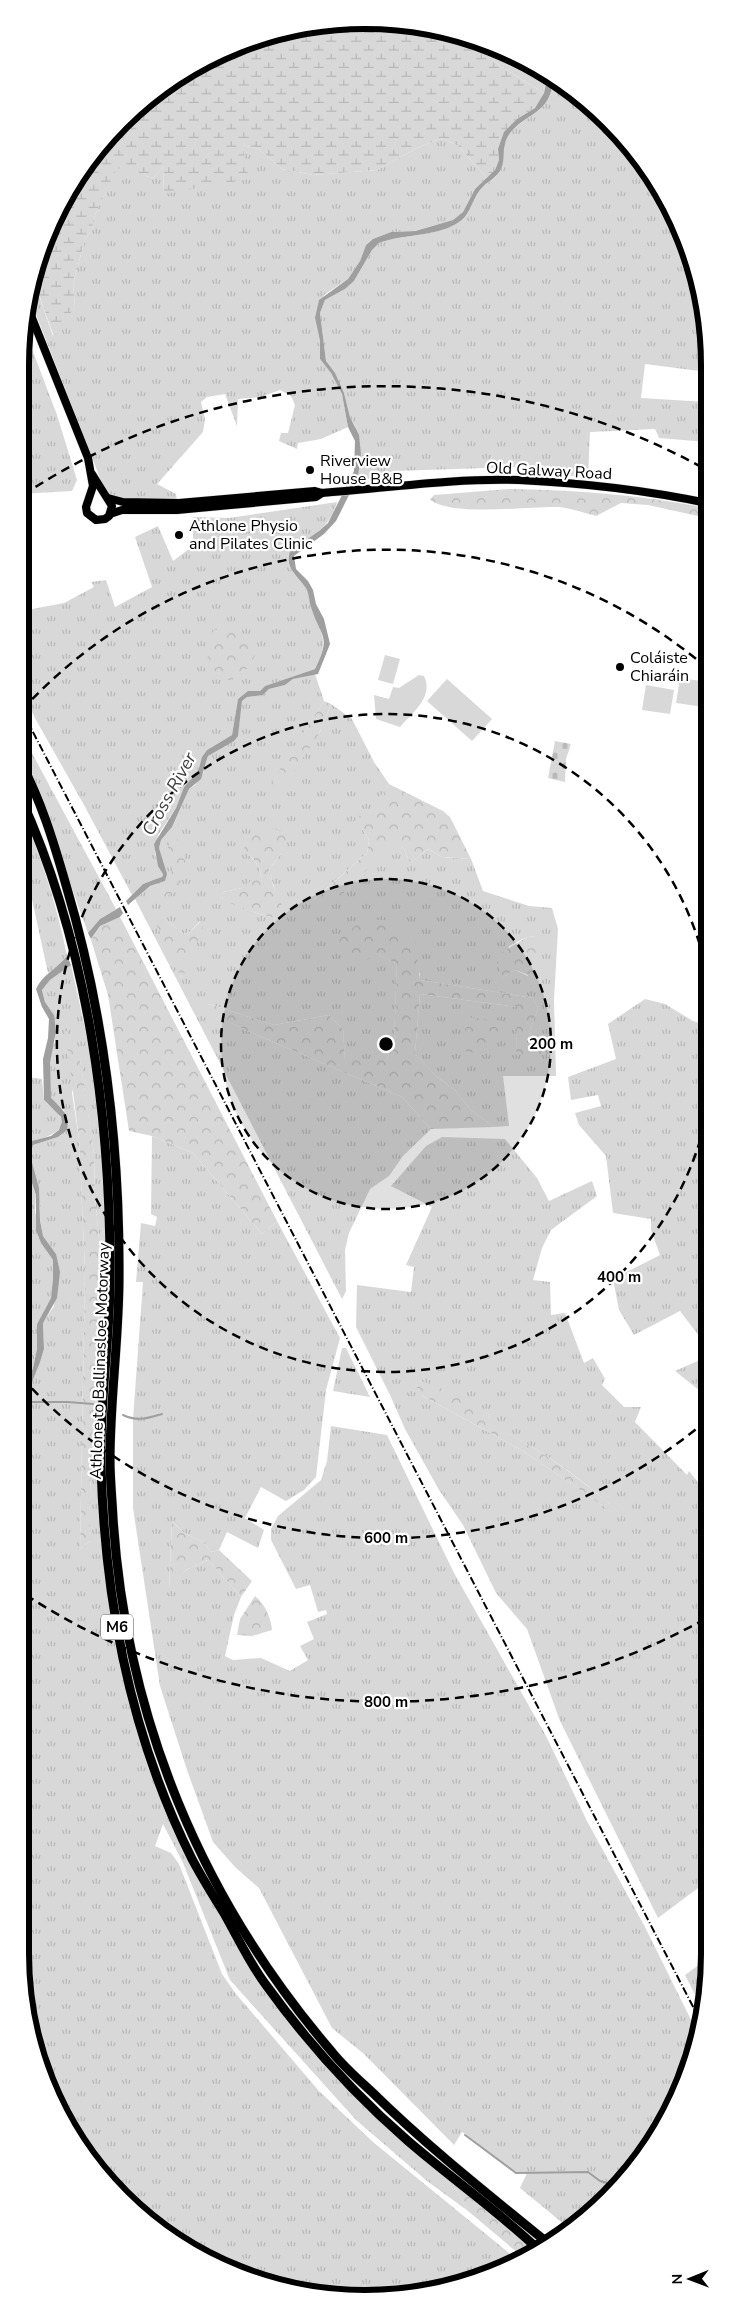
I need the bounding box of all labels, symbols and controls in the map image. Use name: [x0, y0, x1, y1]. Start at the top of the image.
place label: Riverview House B&B: [320, 450, 403, 490]
street label: Old Galway Road: [485, 457, 613, 485]
marker: Riverview House B&B: [304, 464, 316, 476]
place label: Athlone Physio and Pilates Clinic: [189, 515, 313, 555]
marker: Athlone Physio and Pilates Clinic: [173, 529, 185, 541]
place label: Coláiste Chiaráin: [630, 647, 689, 687]
marker: Coláiste Chiaráin: [614, 661, 626, 673]
water label: Cross River: [136, 748, 202, 840]
text: 200 m: [529, 1034, 573, 1054]
centre of rings: [377, 1035, 395, 1053]
street label: Athlone to Ballinasloe Motorway: [85, 1241, 115, 1480]
text: 400 m: [597, 1267, 641, 1287]
text: 600 m: [364, 1528, 408, 1548]
road number: M6: [101, 1614, 133, 1640]
text: 800 m: [364, 1692, 408, 1712]
north arrow: [665, 2254, 715, 2304]
text: N: [668, 2274, 687, 2285]

